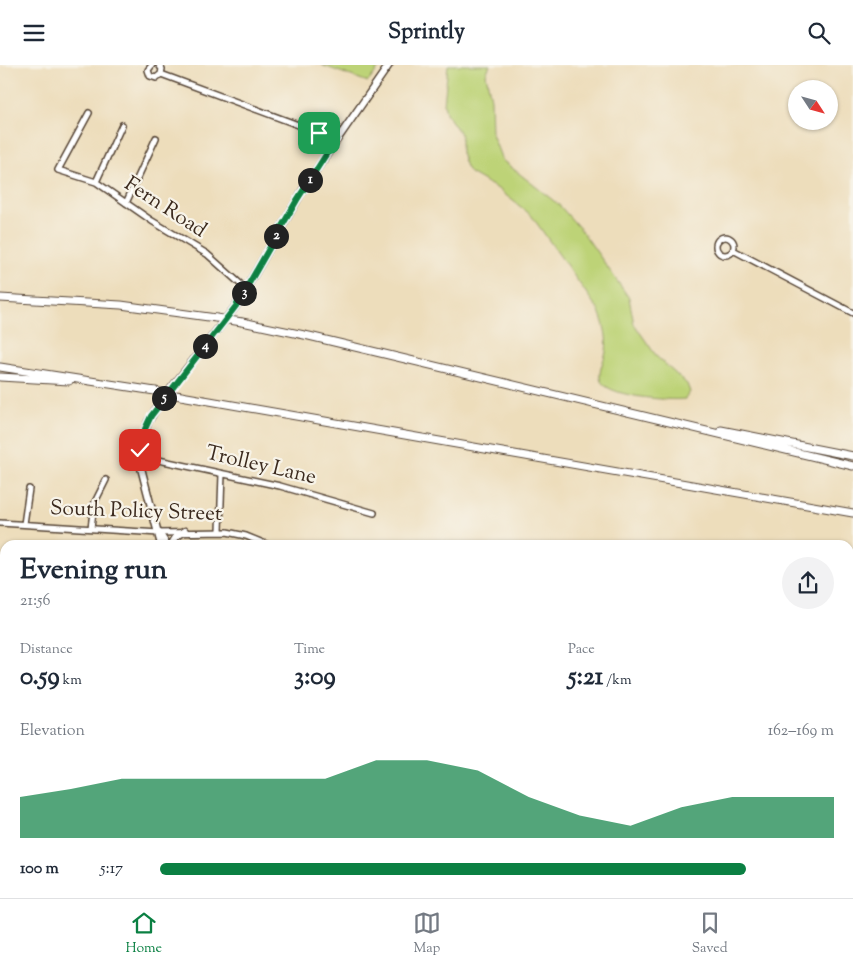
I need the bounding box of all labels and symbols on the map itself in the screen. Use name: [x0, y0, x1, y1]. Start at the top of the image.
north arrow: [788, 80, 838, 130]
pin: [298, 112, 340, 154]
pin: 1: [298, 167, 322, 193]
street label: Fern Road: [118, 170, 212, 246]
pin: 2: [264, 223, 288, 249]
pin: 3: [232, 281, 256, 305]
pin: 4: [192, 333, 218, 359]
pin: 5: [152, 385, 176, 411]
pin: [119, 429, 161, 471]
street label: Trolley Lane: [203, 439, 319, 493]
street label: South Policy Street: [49, 494, 223, 530]

